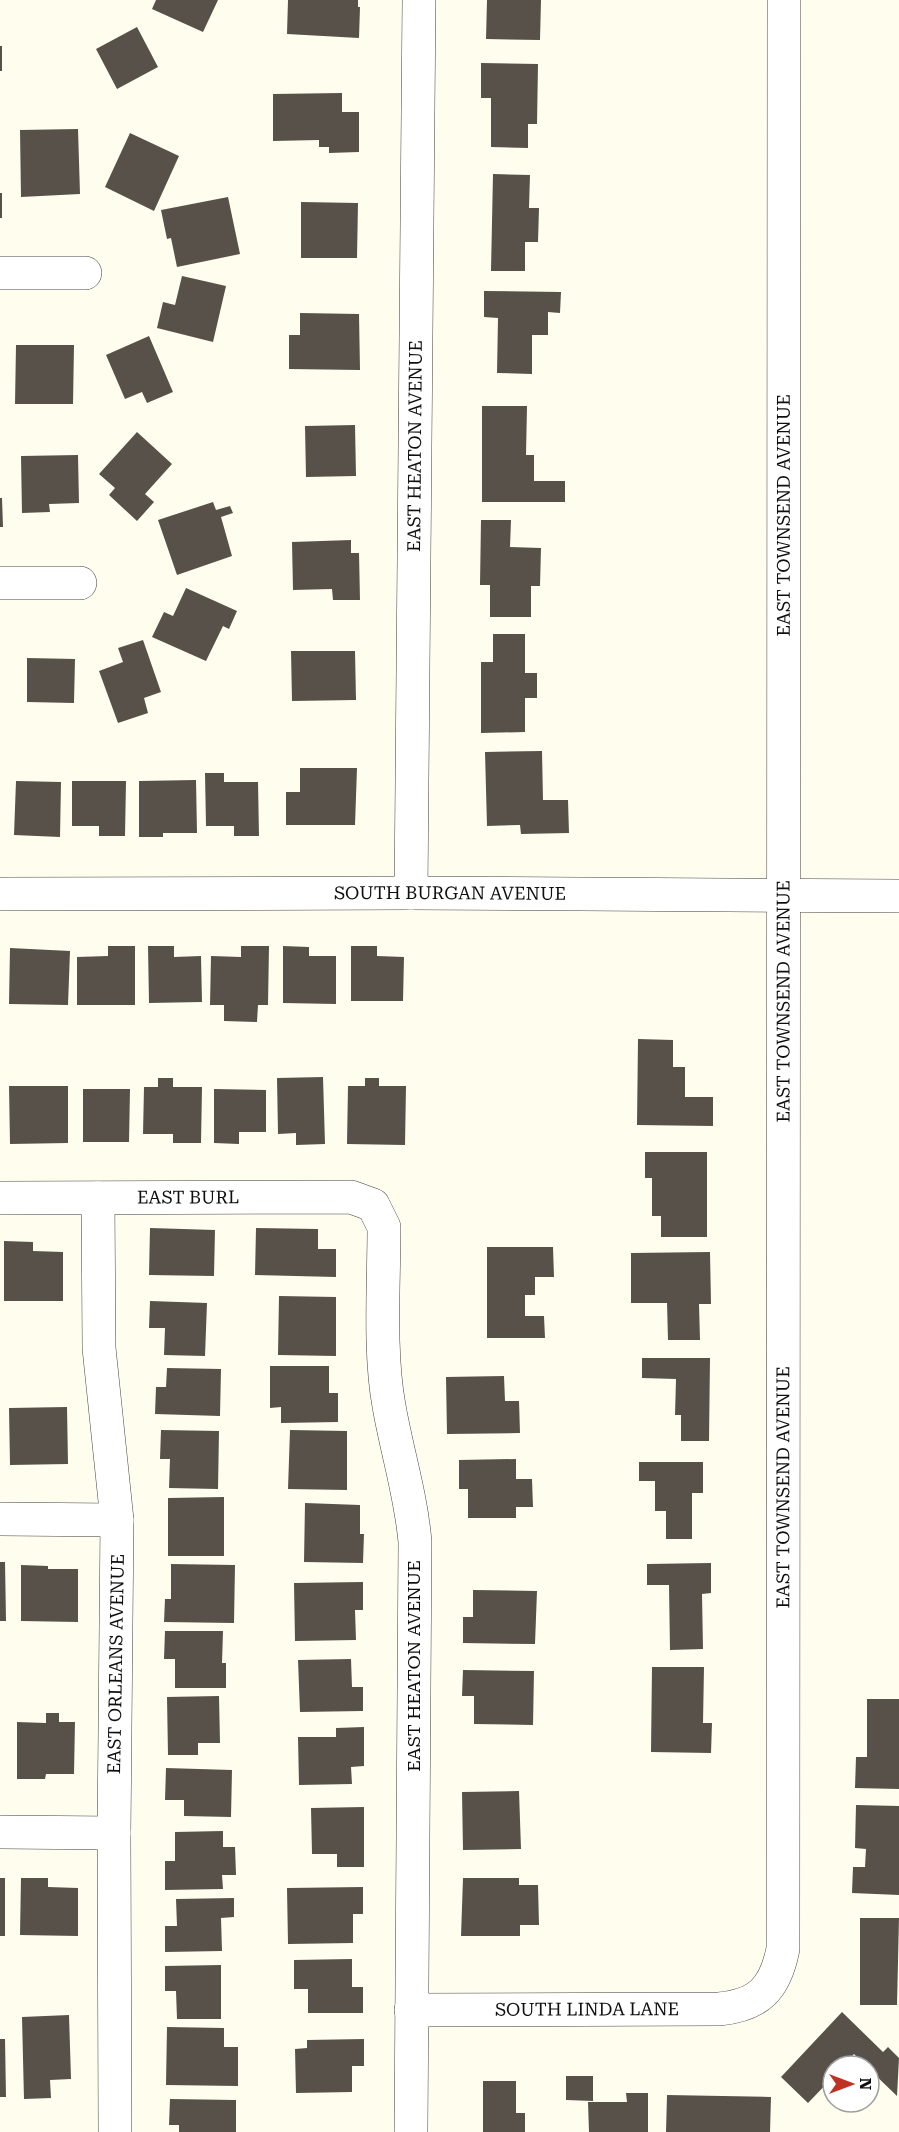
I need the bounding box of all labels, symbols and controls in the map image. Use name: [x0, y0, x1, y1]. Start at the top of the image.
street label: EAST HEATON AVENUE: [403, 340, 426, 552]
street label: EAST TOWNSEND AVENUE: [773, 394, 794, 637]
street label: EAST TOWNSEND AVENUE: [772, 880, 794, 1123]
street label: SOUTH BURGAN AVENUE: [334, 882, 566, 904]
street label: EAST BURL: [137, 1186, 239, 1208]
street label: EAST TOWNSEND AVENUE: [772, 1366, 793, 1609]
street label: EAST ORLEANS AVENUE: [103, 1554, 128, 1774]
street label: EAST HEATON AVENUE: [403, 1560, 424, 1772]
street label: SOUTH LINDA LANE: [495, 1998, 679, 2020]
north arrow: [821, 2054, 881, 2114]
text: N: [856, 2078, 875, 2090]

